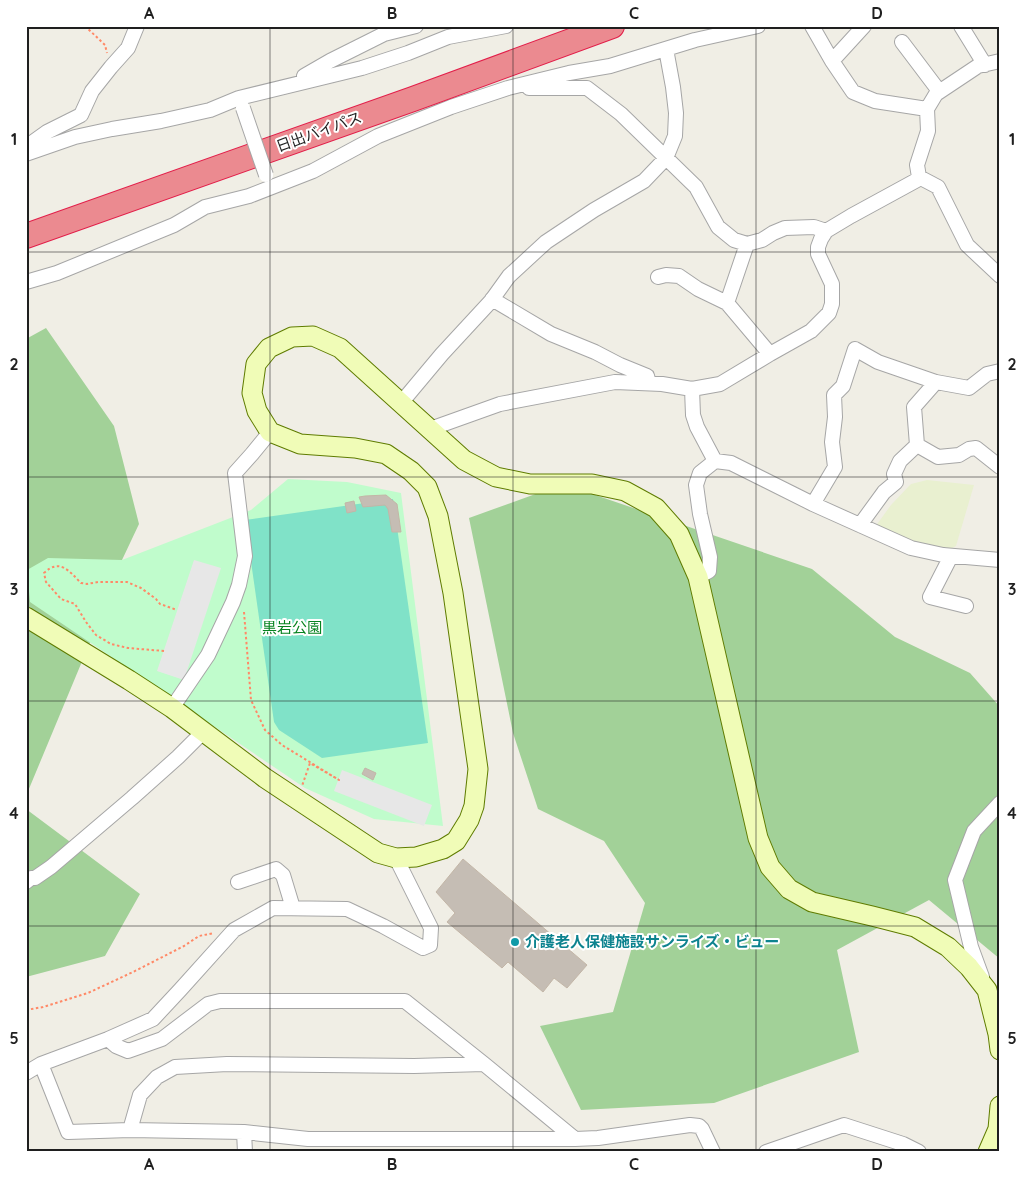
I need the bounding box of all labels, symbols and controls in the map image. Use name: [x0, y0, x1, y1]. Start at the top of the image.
text: A: [144, 3, 155, 23]
text: B: [387, 3, 397, 23]
text: C: [629, 3, 639, 23]
text: D: [871, 3, 883, 23]
street label: 日出バイパス: [273, 107, 364, 156]
text: 1: [11, 129, 17, 149]
text: 1: [1009, 129, 1015, 149]
text: 2: [9, 354, 19, 374]
text: 2: [1007, 354, 1017, 374]
text: 3: [10, 579, 18, 599]
text: 3: [1008, 579, 1016, 599]
park label: 黒岩公園: [262, 618, 322, 637]
text: 4: [9, 803, 19, 823]
text: 4: [1007, 803, 1017, 823]
place label: 介護老人保健施設サンライズ・ビュー: [525, 932, 780, 951]
marker: 介護老人保健施設サンライズ・ビュー: [509, 936, 521, 948]
text: 5: [9, 1028, 19, 1048]
text: 5: [1007, 1028, 1017, 1048]
text: A: [144, 1154, 155, 1174]
text: B: [387, 1154, 397, 1174]
text: C: [629, 1154, 639, 1174]
text: D: [871, 1154, 883, 1174]

